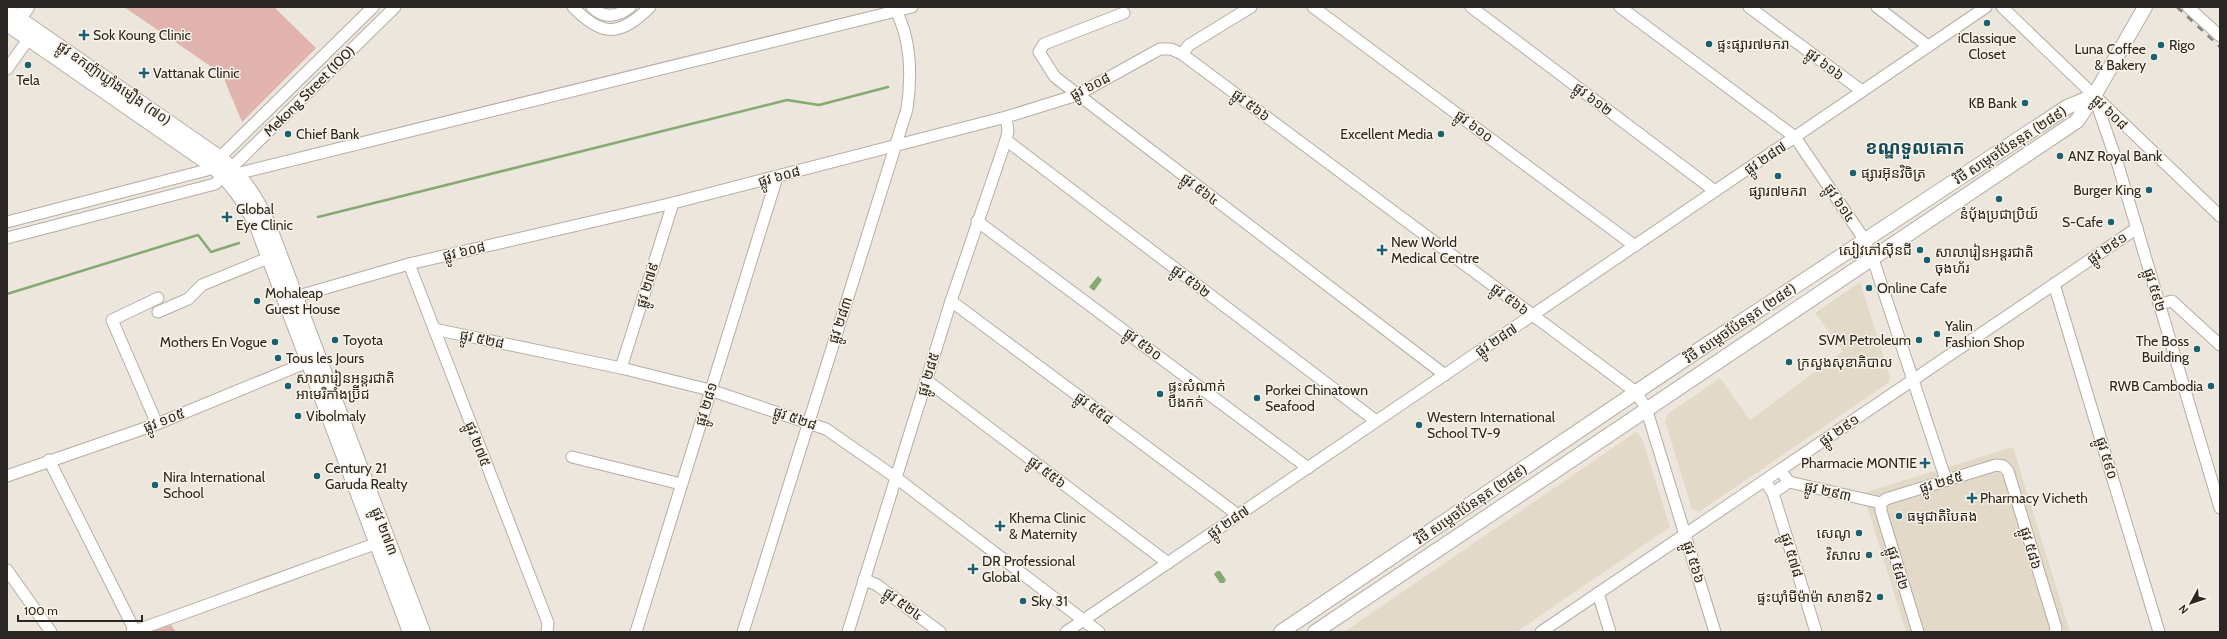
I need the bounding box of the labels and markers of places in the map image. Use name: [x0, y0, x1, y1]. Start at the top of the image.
marker: iClassique Closet: [1982, 18, 1992, 28]
place label: Sok Koung Clinic: [93, 26, 191, 44]
marker: Sok Koung Clinic: [78, 29, 90, 41]
place label: iClassique Closet: [1958, 29, 2016, 63]
place label: ផ្ទះផ្សារ៧មករា: [1717, 35, 1790, 53]
place label: Rigo: [2169, 36, 2195, 54]
marker: ផ្ទះផ្សារ៧មករា: [1704, 39, 1714, 49]
place label: Luna Coffee & Bakery: [2075, 40, 2146, 74]
marker: Rigo: [2156, 40, 2166, 50]
marker: Luna Coffee & Bakery: [2149, 52, 2159, 62]
marker: Tela: [23, 60, 33, 70]
place label: Vattanak Clinic: [153, 64, 240, 82]
marker: Vattanak Clinic: [138, 67, 150, 79]
place label: Tela: [16, 71, 40, 89]
place label: KB Bank: [1968, 94, 2018, 112]
marker: KB Bank: [2020, 98, 2030, 108]
place label: Chief Bank: [296, 125, 360, 143]
place label: Excellent Media: [1340, 125, 1433, 143]
marker: Chief Bank: [283, 129, 293, 139]
marker: Excellent Media: [1436, 129, 1446, 139]
place label: ANZ Royal Bank: [2068, 147, 2163, 165]
marker: ANZ Royal Bank: [2055, 151, 2065, 161]
place label: ផ្សារអ៊ុនវិចិត្រ: [1861, 164, 1926, 182]
marker: ផ្សារអ៊ុនវិចិត្រ: [1848, 168, 1858, 178]
marker: ផ្សារ៧មករា: [1773, 171, 1783, 181]
place label: Burger King: [2073, 181, 2142, 199]
place label: ផ្សារ៧មករា: [1749, 182, 1807, 200]
marker: Burger King: [2144, 185, 2154, 195]
marker: នំបុ័ងប្រជាប្រិយ៍: [1994, 194, 2004, 204]
place label: Global Eye Clinic: [236, 200, 293, 234]
place label: នំបុ័ងប្រជាប្រិយ៍: [1960, 205, 2038, 223]
marker: Global Eye Clinic: [221, 211, 233, 223]
place label: S-Cafe: [2062, 213, 2103, 231]
marker: S-Cafe: [2106, 217, 2116, 227]
place label: New World Medical Centre: [1391, 233, 1479, 267]
place label: សៀវភៅស៊ីនជី: [1839, 241, 1912, 259]
place label: សាលារៀនអន្តរជាតិ ចុងហ័រ: [1935, 243, 2034, 277]
marker: New World Medical Centre: [1376, 244, 1388, 256]
marker: សៀវភៅស៊ីនជី: [1915, 245, 1925, 255]
marker: សាលារៀនអន្តរជាតិ ចុងហ័រ: [1922, 255, 1932, 265]
place label: Online Cafe: [1877, 279, 1947, 297]
marker: Online Cafe: [1864, 283, 1874, 293]
place label: Mohaleap Guest House: [265, 284, 340, 318]
marker: Mohaleap Guest House: [252, 296, 262, 306]
place label: Yalin Fashion Shop: [1944, 317, 2025, 351]
marker: Yalin Fashion Shop: [1932, 329, 1942, 339]
place label: Toyota: [343, 331, 383, 349]
place label: SVM Petroleum: [1818, 331, 1911, 349]
place label: The Boss Building: [2136, 332, 2190, 366]
place label: Mothers En Vogue: [160, 333, 267, 351]
marker: Toyota: [330, 335, 340, 345]
marker: SVM Petroleum: [1914, 335, 1924, 345]
marker: Mothers En Vogue: [270, 337, 280, 347]
marker: The Boss Building: [2192, 344, 2202, 354]
place label: Tous les Jours: [286, 349, 365, 367]
marker: Tous les Jours: [273, 353, 283, 363]
place label: ក្រសួងសុខាភិបាល: [1797, 353, 1893, 371]
marker: ក្រសួងសុខាភិបាល: [1784, 357, 1794, 367]
place label: សាលារៀនអន្តរជាតិ អាមេរិកាំងប្រ៊ីជ: [296, 369, 395, 403]
place label: ផ្ទះសំណាក់ បឹងកក់: [1168, 377, 1226, 411]
place label: RWB Cambodia: [2109, 377, 2203, 395]
marker: សាលារៀនអន្តរជាតិ អាមេរិកាំងប្រ៊ីជ: [283, 381, 293, 391]
place label: Porkei Chinatown Seafood: [1265, 381, 1368, 415]
marker: RWB Cambodia: [2206, 381, 2216, 391]
marker: ផ្ទះសំណាក់ បឹងកក់: [1155, 389, 1165, 399]
marker: Porkei Chinatown Seafood: [1252, 393, 1262, 403]
place label: Vibolmaly: [306, 407, 366, 425]
place label: Western International School TV-9: [1427, 408, 1556, 442]
marker: Vibolmaly: [293, 411, 303, 421]
marker: Western International School TV-9: [1414, 420, 1424, 430]
place label: Pharmacie MONTIE: [1801, 454, 1917, 472]
marker: Pharmacie MONTIE: [1920, 458, 1930, 468]
place label: Century 21 Garuda Realty: [325, 459, 408, 493]
place label: Nira International School: [163, 468, 266, 502]
marker: Century 21 Garuda Realty: [312, 471, 322, 481]
marker: Nira International School: [150, 480, 160, 490]
place label: Pharmacy Vicheth: [1980, 489, 2088, 507]
marker: Pharmacy Vicheth: [1967, 493, 1977, 503]
place label: ធម្មជាតិបៃតង: [1907, 507, 1977, 525]
place label: Khema Clinic & Maternity: [1009, 509, 1086, 543]
marker: ធម្មជាតិបៃតង: [1894, 511, 1904, 521]
marker: Khema Clinic & Maternity: [994, 520, 1006, 532]
place label: សេណូ: [1817, 524, 1851, 542]
marker: សេណូ: [1854, 528, 1864, 538]
place label: វិសាល: [1826, 546, 1861, 564]
marker: វិសាល: [1864, 550, 1874, 560]
place label: DR Professional Global: [982, 552, 1076, 586]
marker: DR Professional Global: [967, 563, 979, 575]
place label: ផ្ទះយ៉ាំមីម៉ាម៉ា សាខាទី2: [1757, 588, 1872, 606]
place label: Sky 31: [1031, 592, 1068, 610]
marker: ផ្ទះយ៉ាំមីម៉ាម៉ា សាខាទី2: [1875, 592, 1885, 602]
marker: Sky 31: [1018, 596, 1028, 606]

